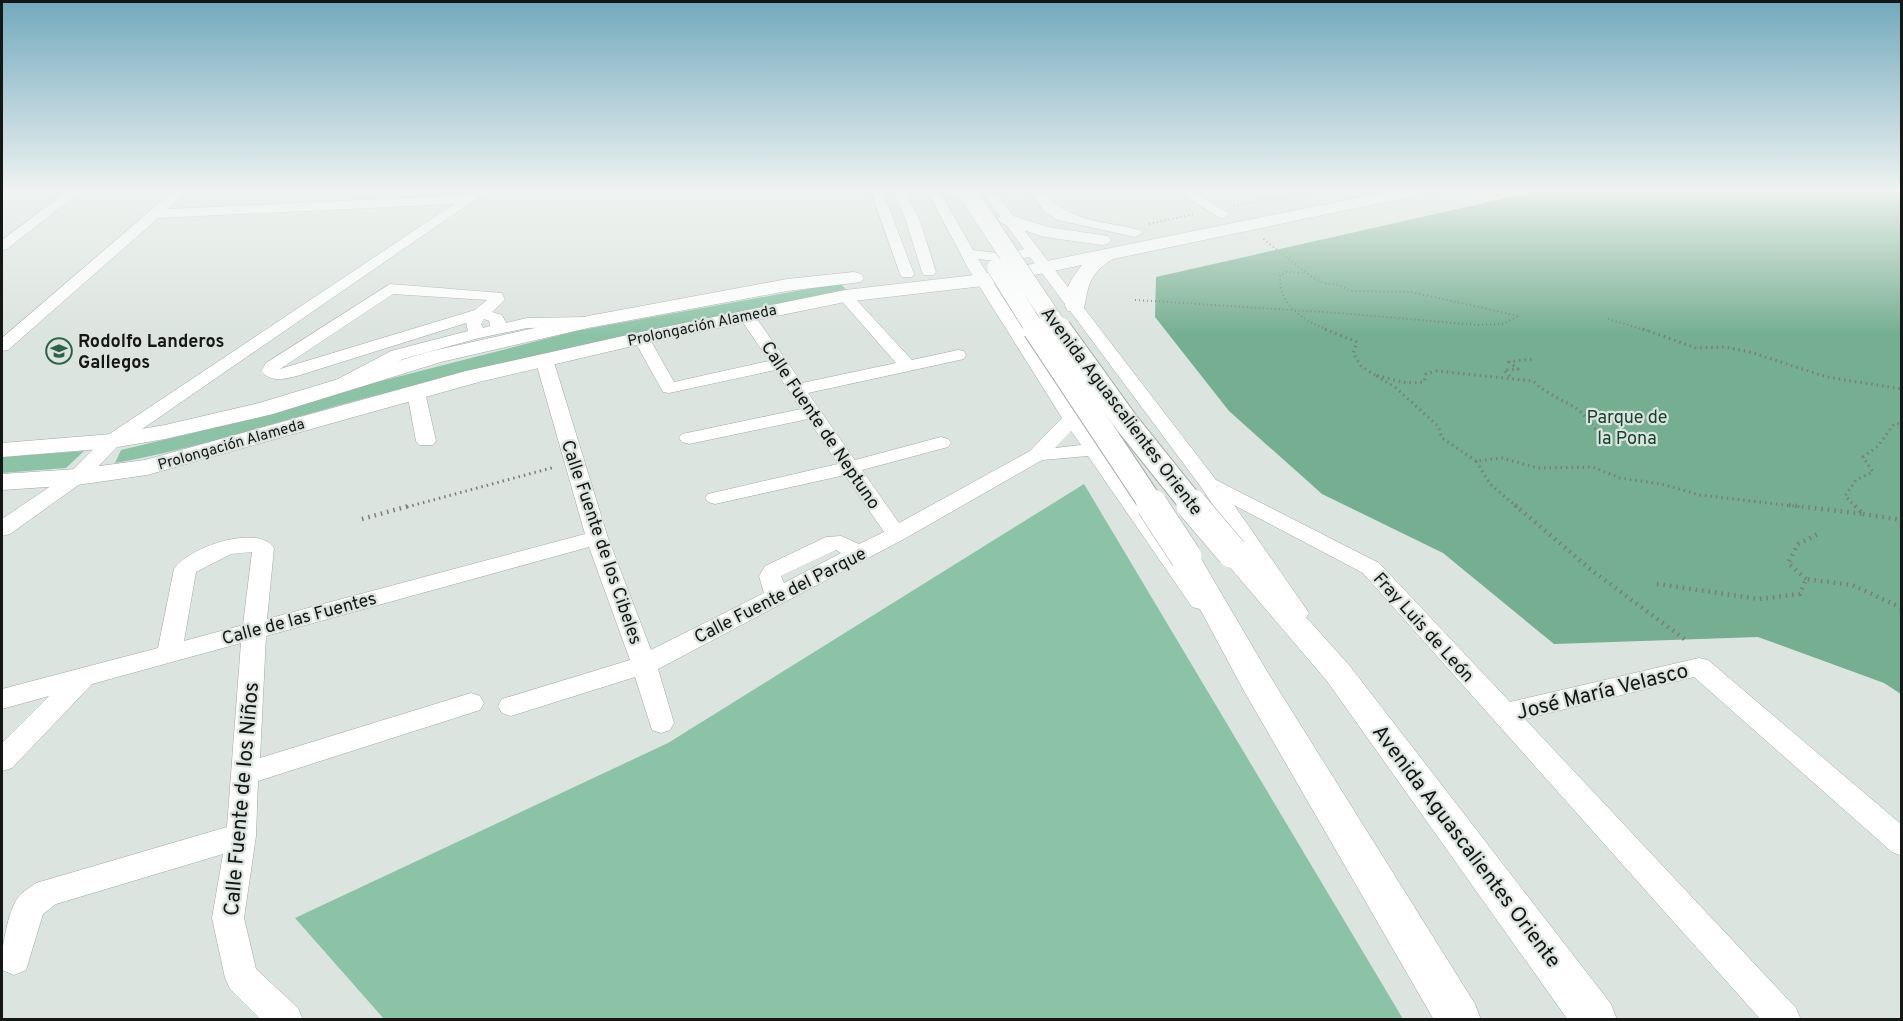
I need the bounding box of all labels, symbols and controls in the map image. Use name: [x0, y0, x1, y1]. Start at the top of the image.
street label: Prolongación Alameda: [626, 301, 778, 352]
street label: Avenida Aguascalientes Oriente: [1035, 303, 1207, 521]
place label: Rodolfo Landeros Gallegos: [78, 331, 224, 375]
school or university icon: Rodolfo Landeros Gallegos: [44, 336, 74, 366]
street label: Calle Fuente de Neptuno: [755, 337, 885, 514]
park label: Parque de la Pona: [1586, 407, 1668, 451]
street label: Prolongación Alameda: [156, 415, 307, 475]
street label: Calle Fuente de los Cibeles: [555, 437, 646, 648]
street label: Calle Fuente del Parque: [691, 543, 871, 650]
street label: Fray Luis de León: [1367, 568, 1478, 688]
street label: Calle de las Fuentes: [220, 588, 379, 651]
street label: José María Velasco: [1513, 658, 1691, 727]
street label: Calle Fuente de los Niños: [219, 681, 266, 917]
street label: Avenida Aguascalientes Oriente: [1365, 720, 1566, 974]

